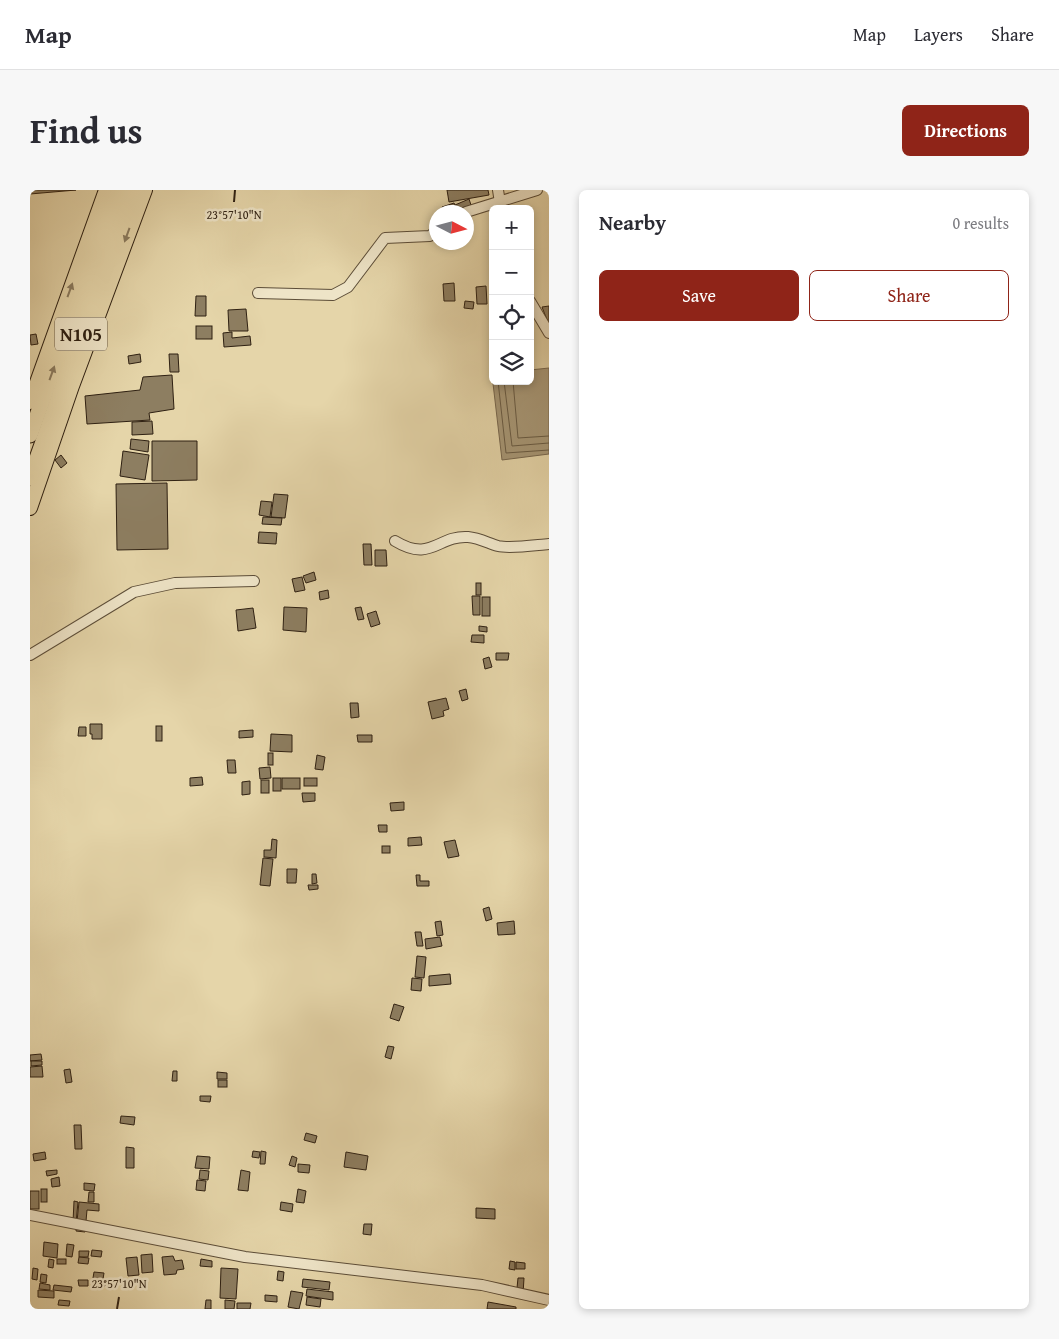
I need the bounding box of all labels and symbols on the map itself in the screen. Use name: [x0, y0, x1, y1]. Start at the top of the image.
north arrow: [429, 205, 474, 250]
text: 23°57'10"N: [206, 206, 262, 223]
one-way arrow: [123, 228, 130, 243]
one-way arrow: [66, 282, 74, 297]
road number: N105: [55, 318, 107, 350]
one-way arrow: [48, 365, 56, 380]
text: 23°57'10"N: [91, 1275, 147, 1292]

